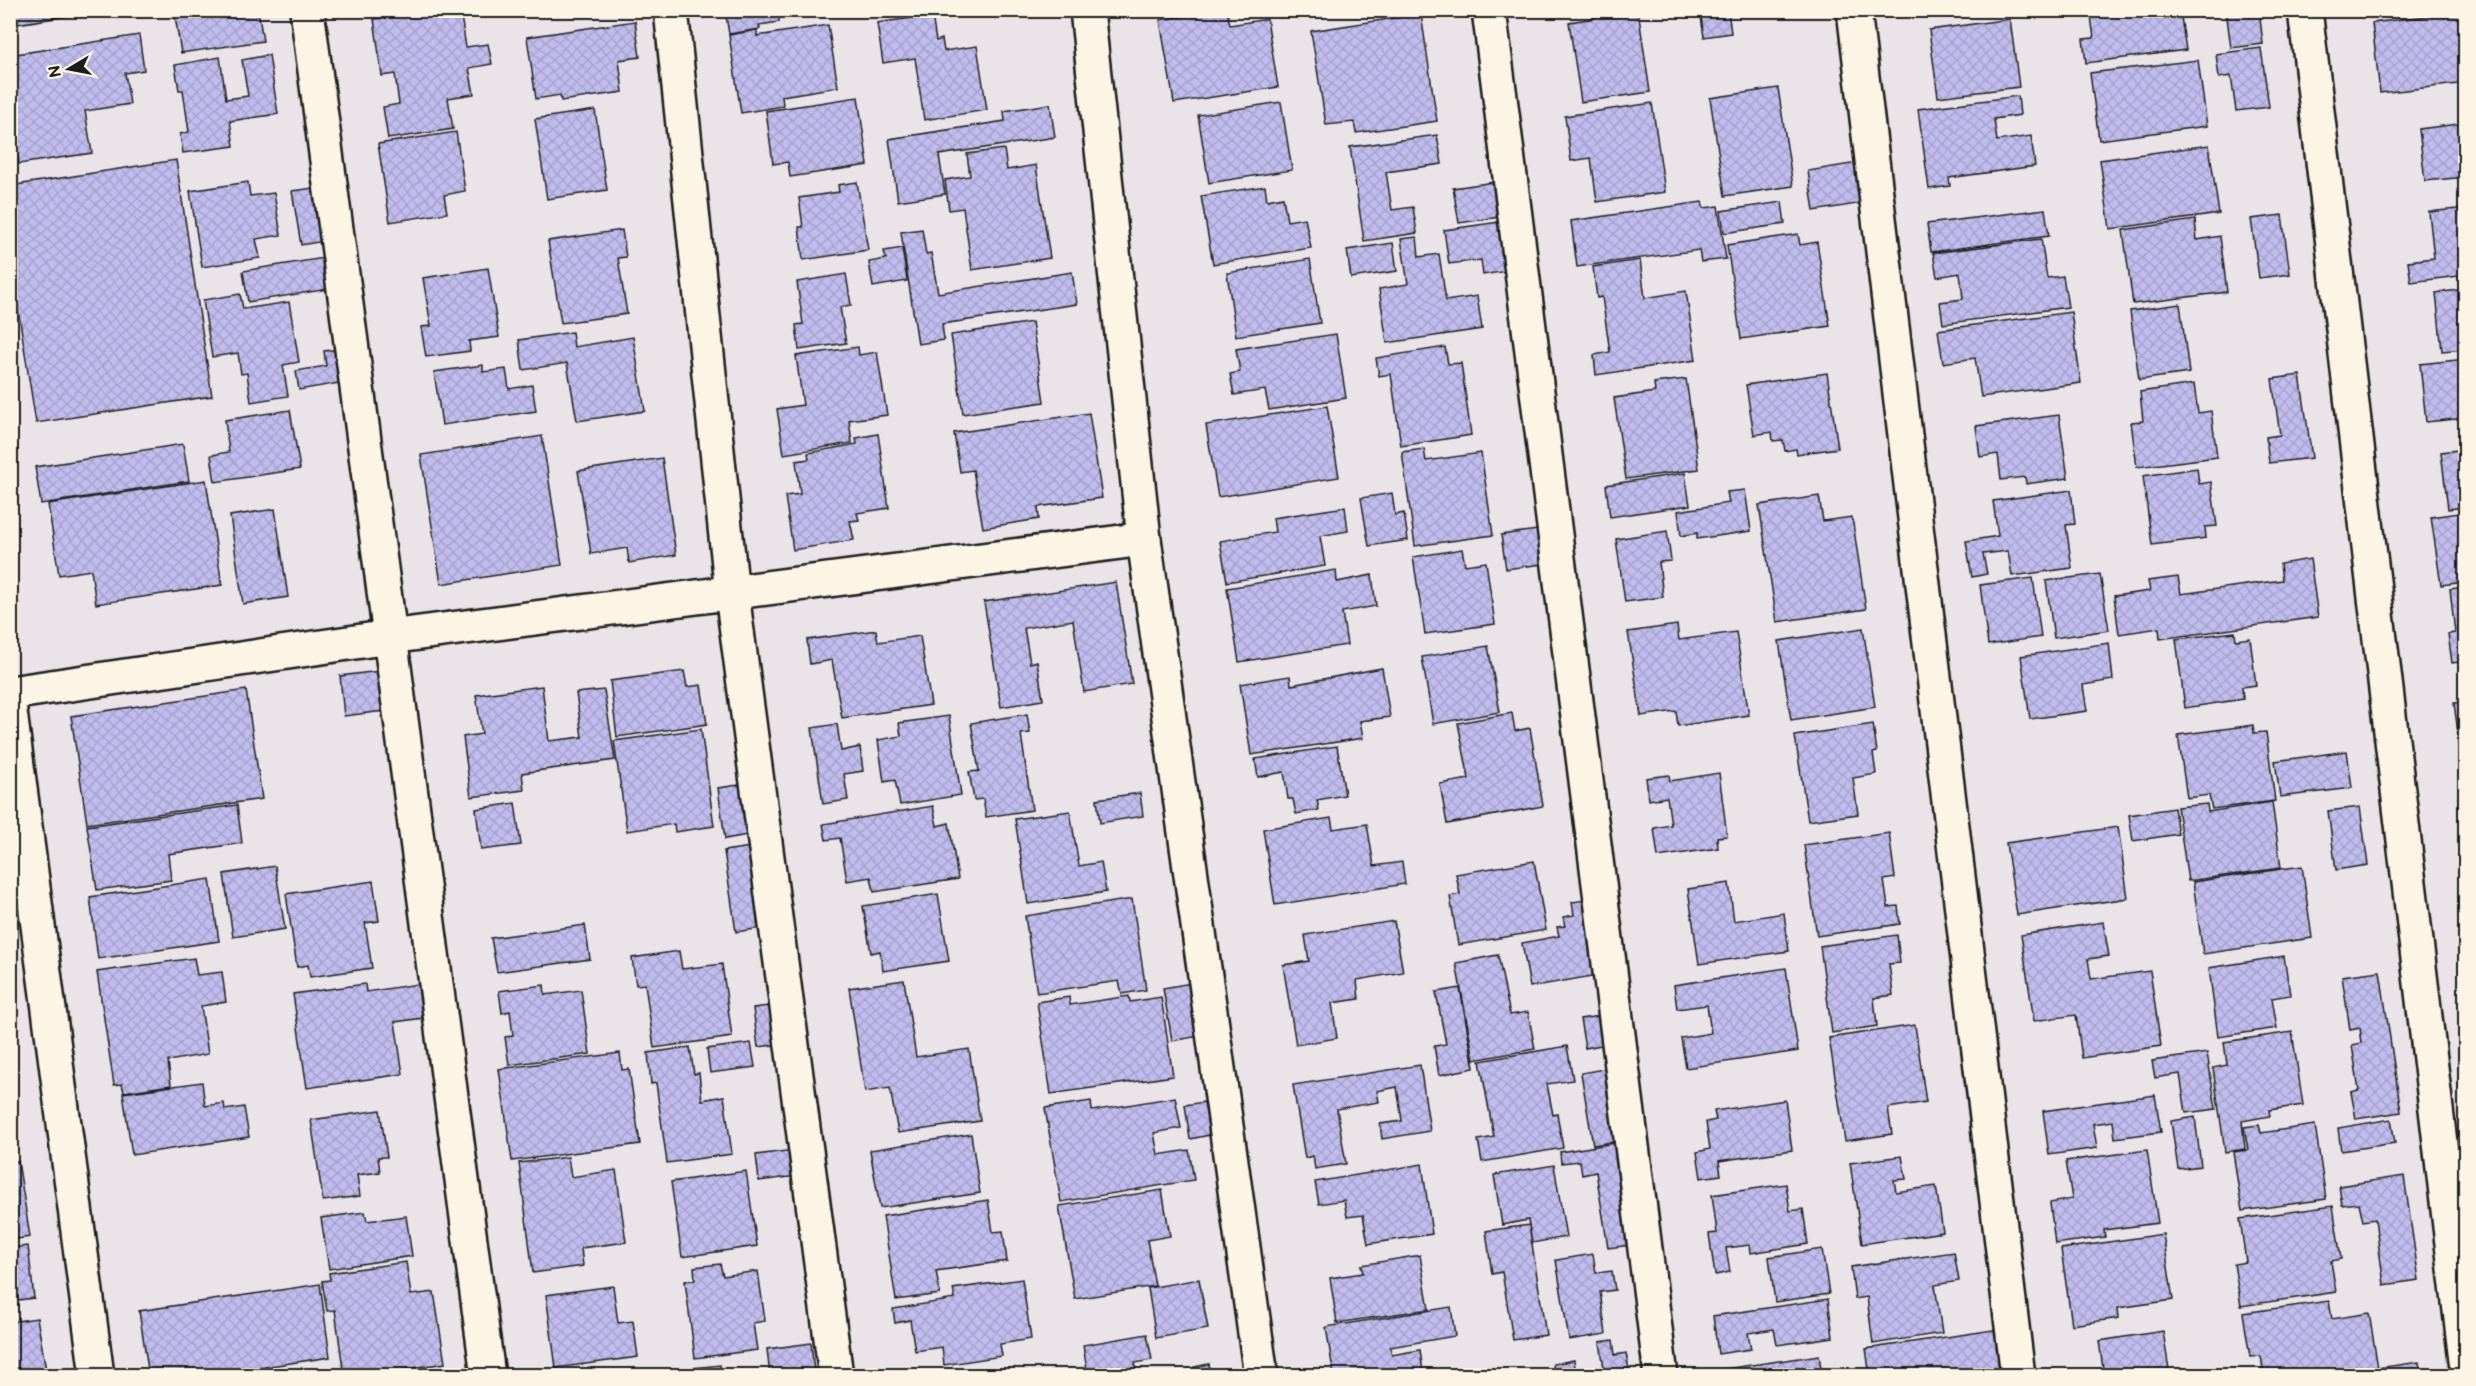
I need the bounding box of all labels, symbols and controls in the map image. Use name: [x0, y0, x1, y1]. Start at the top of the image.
north arrow: [39, 39, 99, 99]
text: N: [45, 64, 66, 79]

